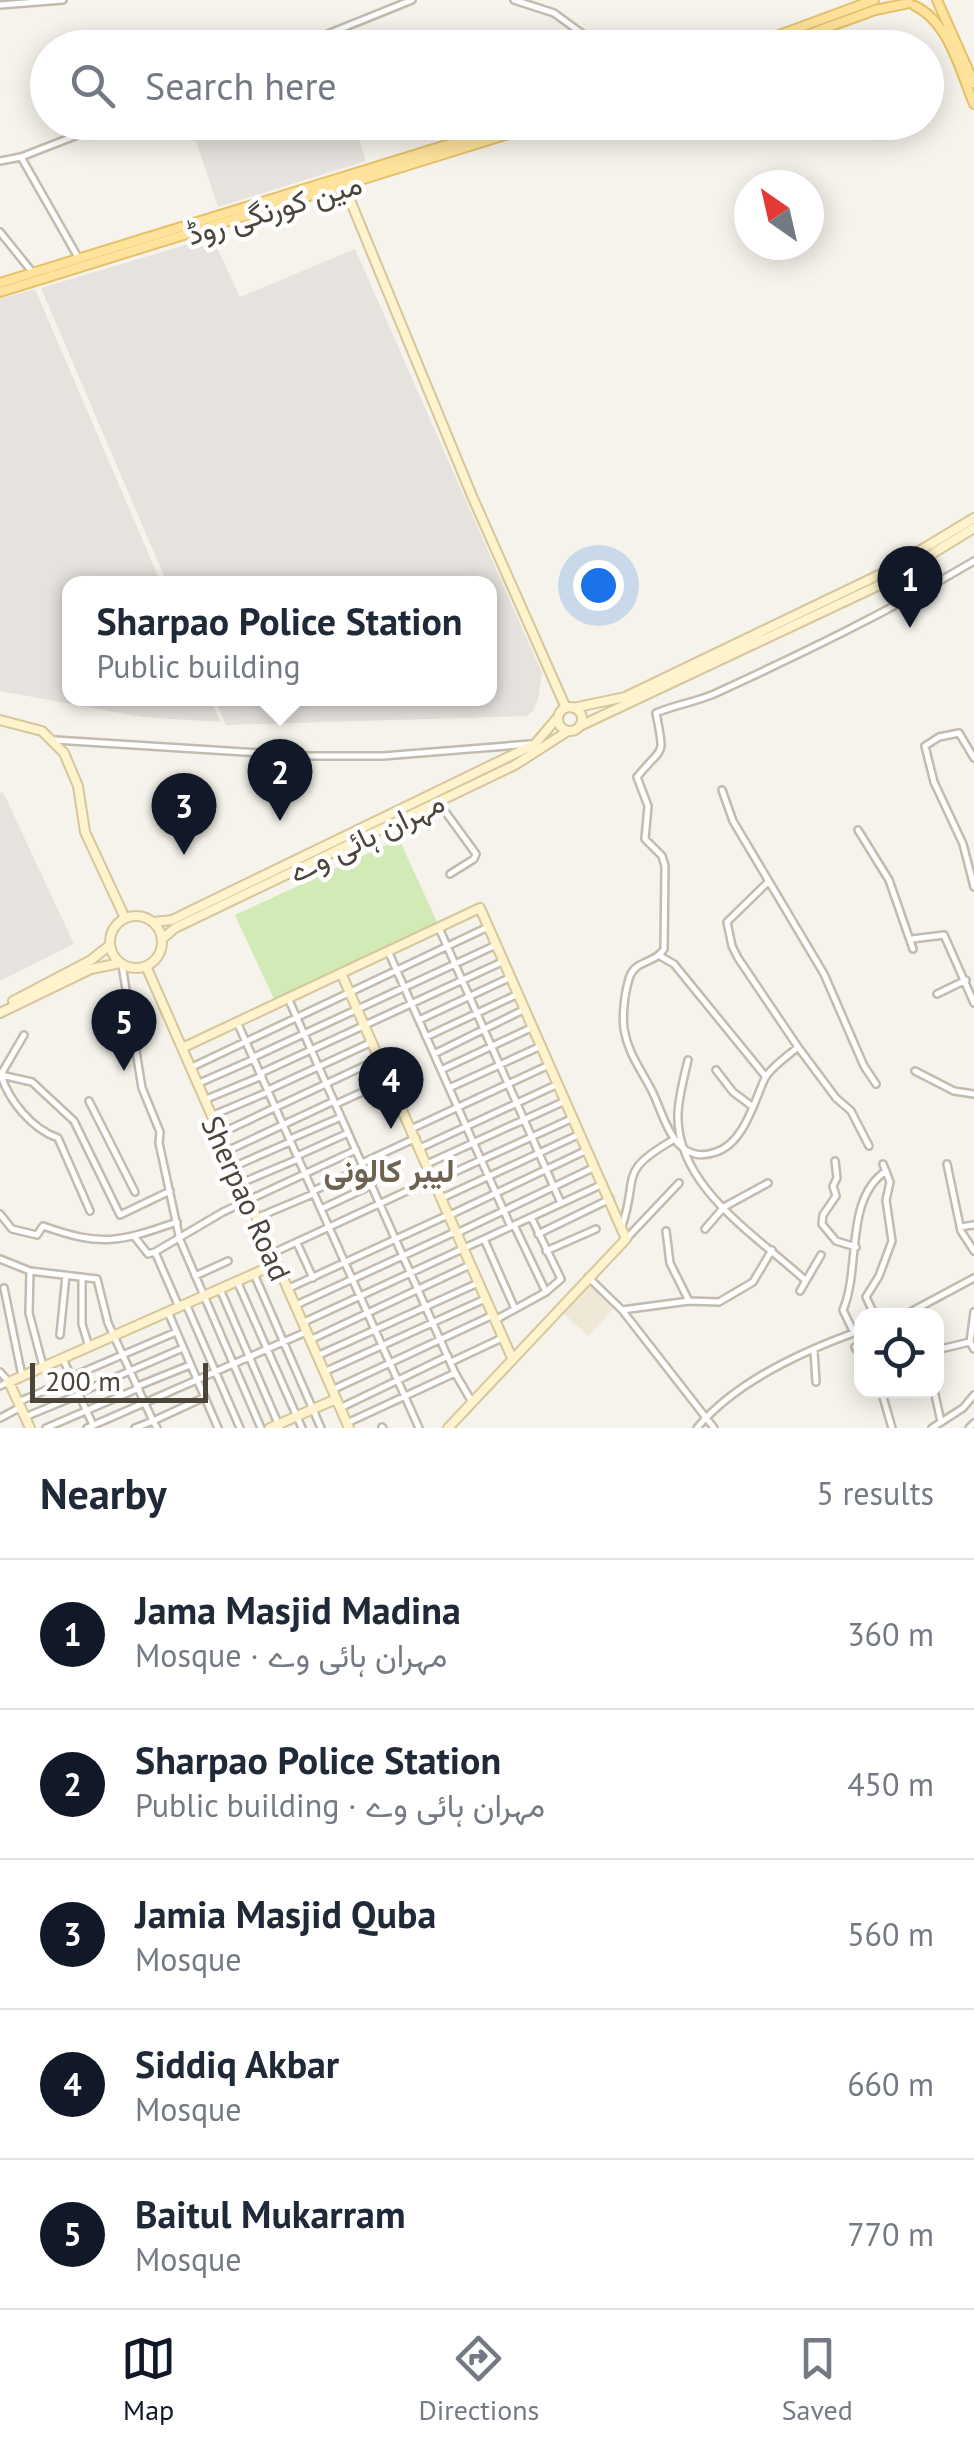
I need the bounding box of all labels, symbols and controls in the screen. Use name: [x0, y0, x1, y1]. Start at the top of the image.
search box: [30, 30, 944, 140]
icon: search: [65, 58, 120, 113]
text: Search here: [145, 61, 337, 110]
street label: مین کورنگی روڈ: [182, 163, 366, 253]
north arrow: [734, 170, 824, 260]
pin: 1: [878, 546, 942, 628]
your location: [573, 560, 624, 611]
popup: [62, 576, 497, 706]
text: Sharpao Police Station: [96, 596, 463, 645]
text: Public building: [96, 645, 301, 687]
pin: 2: [248, 738, 312, 821]
pin: 3: [152, 772, 216, 855]
street label: مہران ہائی وے: [282, 781, 451, 891]
pin: 5: [92, 988, 156, 1071]
pin: 4: [358, 1046, 424, 1129]
street label: Sherpao Road: [193, 1109, 301, 1287]
district label: لیبر کالونی: [323, 1149, 455, 1191]
map controls: [854, 1308, 944, 1398]
button: locate: [854, 1308, 944, 1398]
scale bar: [30, 1358, 208, 1402]
text: 200 m: [45, 1362, 121, 1399]
text: Nearby: [40, 1466, 167, 1521]
text: 5 results: [816, 1472, 934, 1514]
text: Jama Masjid Madina: [135, 1585, 461, 1634]
text: 1: [63, 1613, 82, 1655]
text: 360 m: [847, 1613, 934, 1655]
text: Mosque · مہران ہائی وے: [135, 1634, 447, 1676]
text: Sharpao Police Station: [135, 1735, 501, 1784]
text: 2: [63, 1763, 82, 1805]
text: 450 m: [847, 1763, 934, 1805]
text: Public building · مہران ہائی وے: [135, 1784, 545, 1826]
text: Jamia Masjid Quba: [135, 1889, 436, 1938]
text: 3: [63, 1913, 82, 1955]
text: 560 m: [847, 1913, 934, 1955]
text: Mosque: [135, 1938, 242, 1980]
text: Siddiq Akbar: [135, 2039, 339, 2088]
text: 4: [63, 2063, 82, 2105]
text: 660 m: [847, 2063, 934, 2105]
text: Mosque: [135, 2088, 242, 2130]
text: Baitul Mukarram: [135, 2189, 406, 2238]
text: 5: [63, 2213, 82, 2255]
text: 770 m: [847, 2213, 934, 2255]
text: Mosque: [135, 2238, 242, 2280]
tab: Map: [121, 2331, 176, 2428]
tab: Directions: [418, 2331, 539, 2428]
tab: Saved: [782, 2331, 853, 2428]

